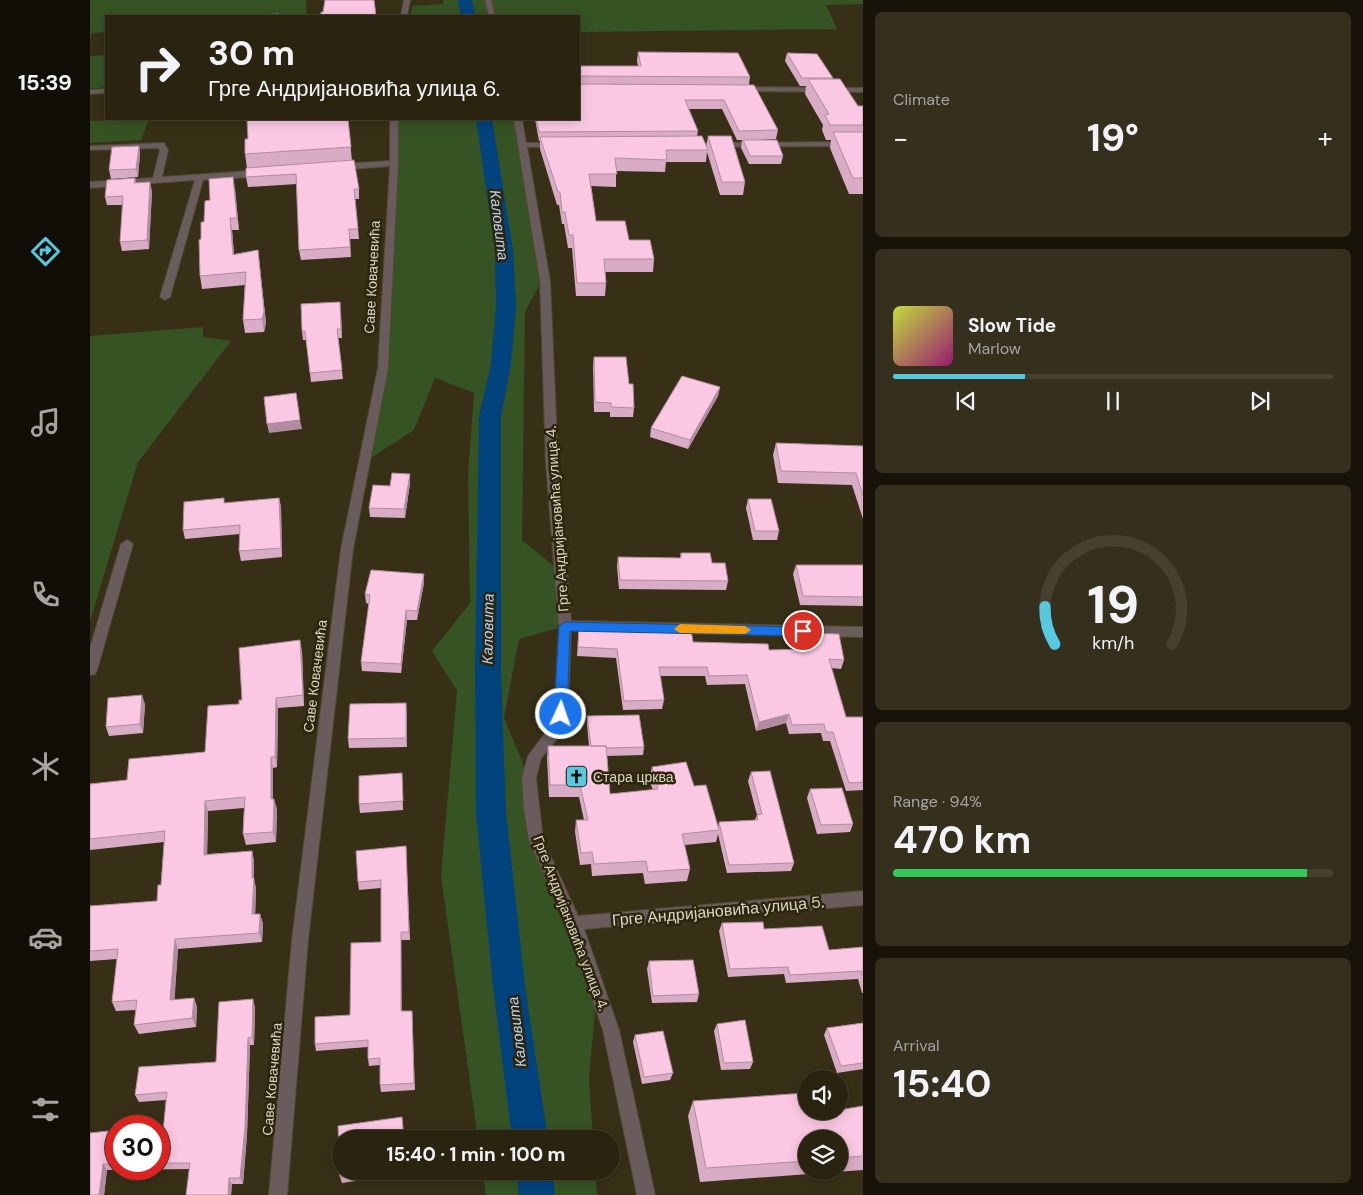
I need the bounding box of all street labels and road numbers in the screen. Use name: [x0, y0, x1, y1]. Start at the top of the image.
street label: Саве Ковачевића: [360, 220, 384, 334]
street label: Грге Андријановића улица 4.: [542, 425, 572, 612]
street label: Саве Ковачевића: [299, 618, 331, 733]
street label: Грге Андријановића улица 4.: [529, 833, 613, 1013]
street label: Грге Андријановића улица 5.: [611, 891, 825, 931]
street label: Саве Ковачевића: [258, 1021, 286, 1136]

